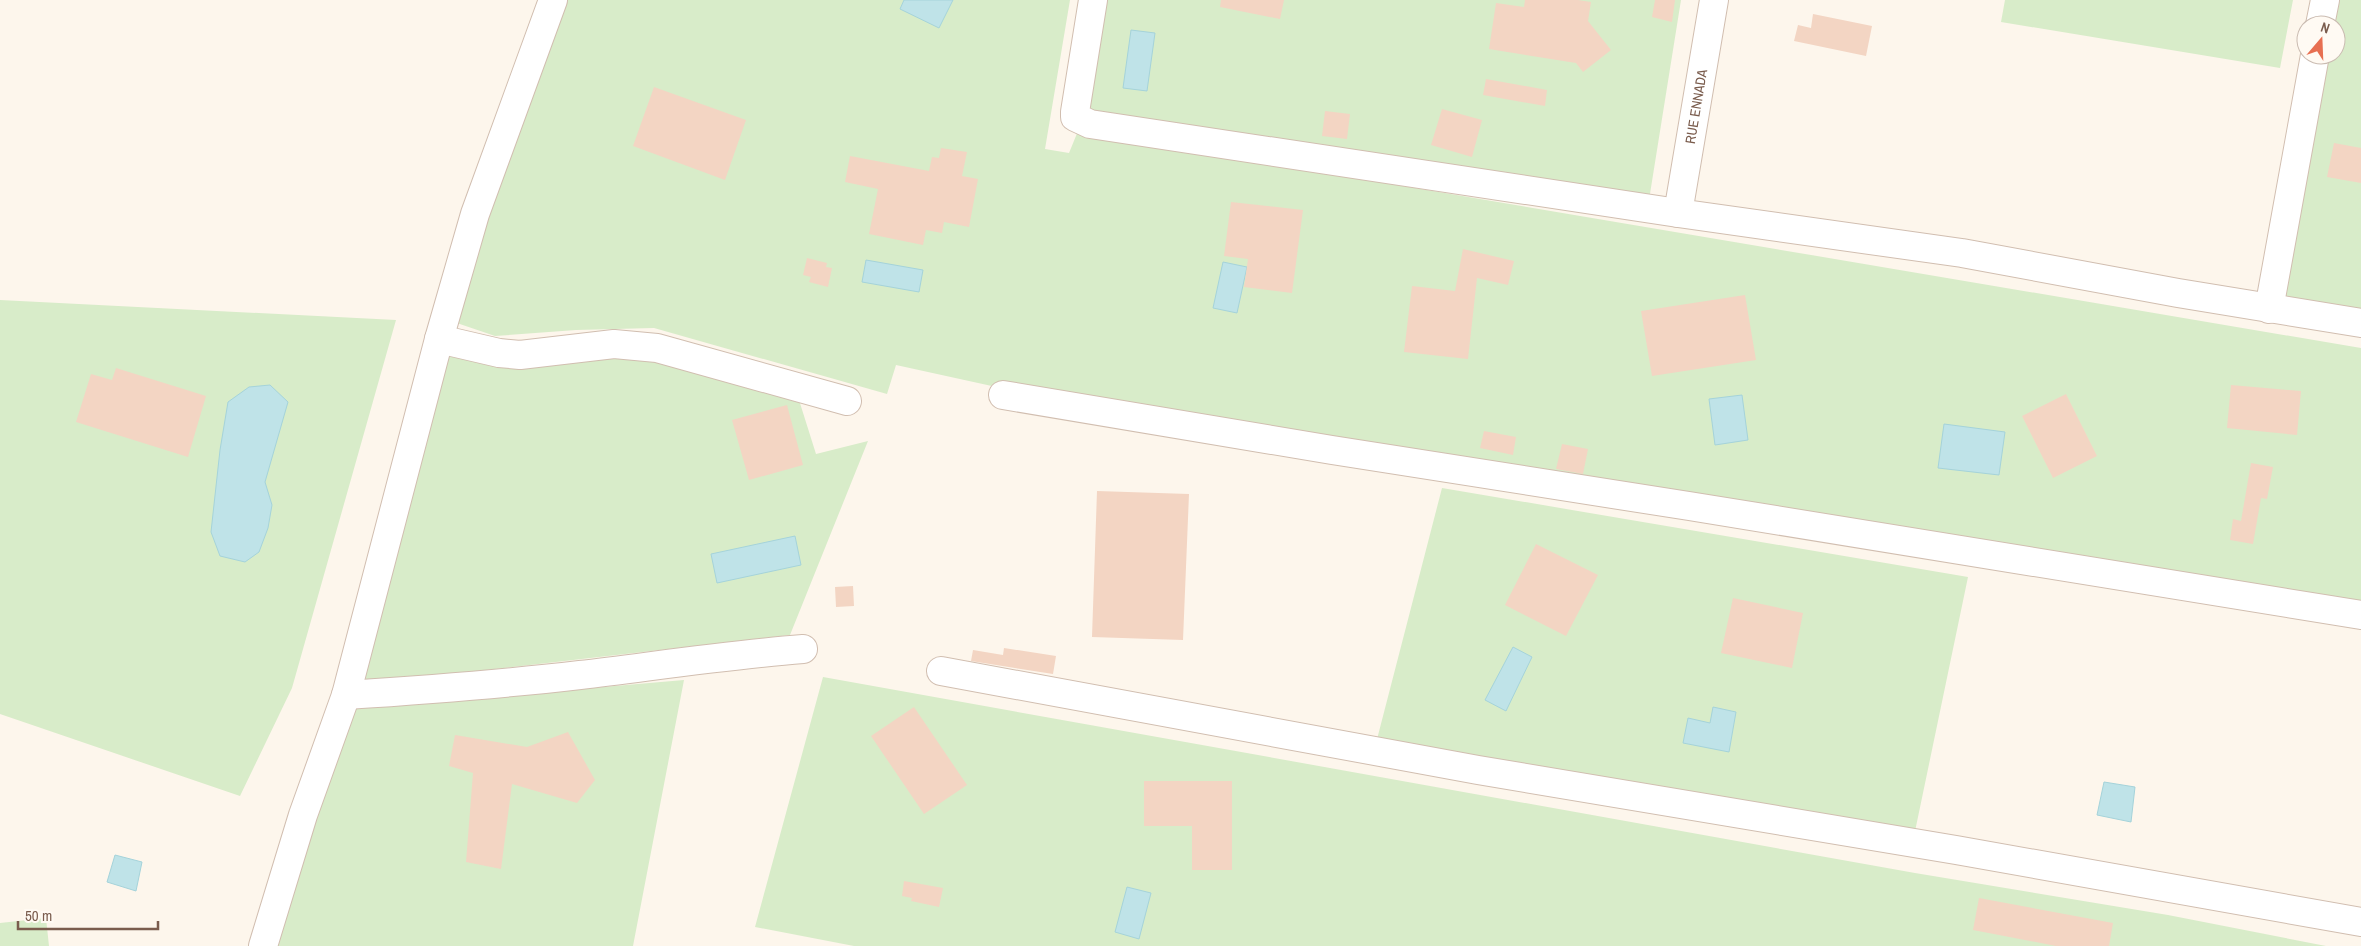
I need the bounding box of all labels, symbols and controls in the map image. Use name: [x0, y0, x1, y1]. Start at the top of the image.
north arrow: [2296, 15, 2346, 65]
text: N: [2318, 18, 2332, 38]
street label: RUE ENNADA: [1681, 68, 1711, 145]
scale bar: [18, 898, 158, 930]
text: 50 m: [25, 905, 52, 926]

